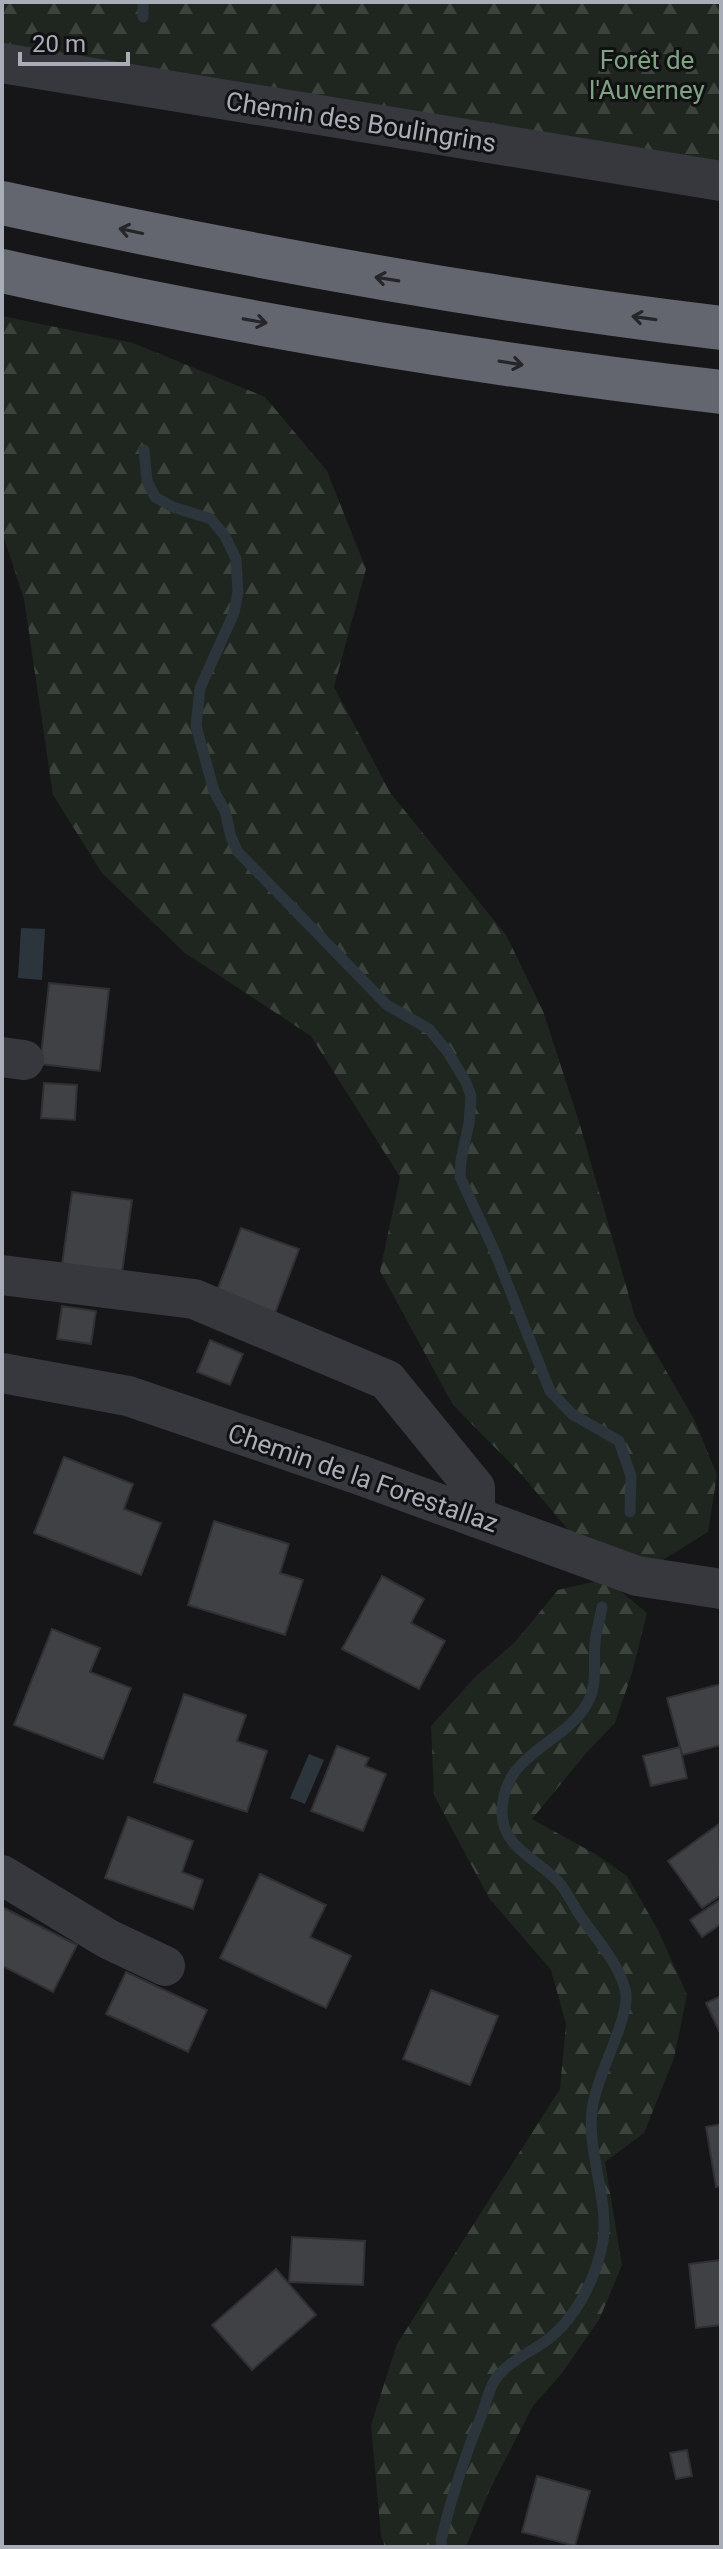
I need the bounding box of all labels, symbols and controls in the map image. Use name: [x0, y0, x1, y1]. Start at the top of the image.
scale bar: [20, 16, 128, 66]
text: 20 m: [32, 30, 86, 58]
park label: Forêt de l'Auverney: [589, 45, 705, 105]
street label: Chemin des Boulingrins: [224, 86, 498, 158]
one-way arrow: [119, 222, 144, 237]
one-way arrow: [374, 271, 400, 286]
one-way arrow: [632, 310, 657, 325]
one-way arrow: [241, 314, 267, 329]
one-way arrow: [498, 357, 523, 372]
street label: Chemin de la Forestallaz: [224, 1418, 502, 1538]

